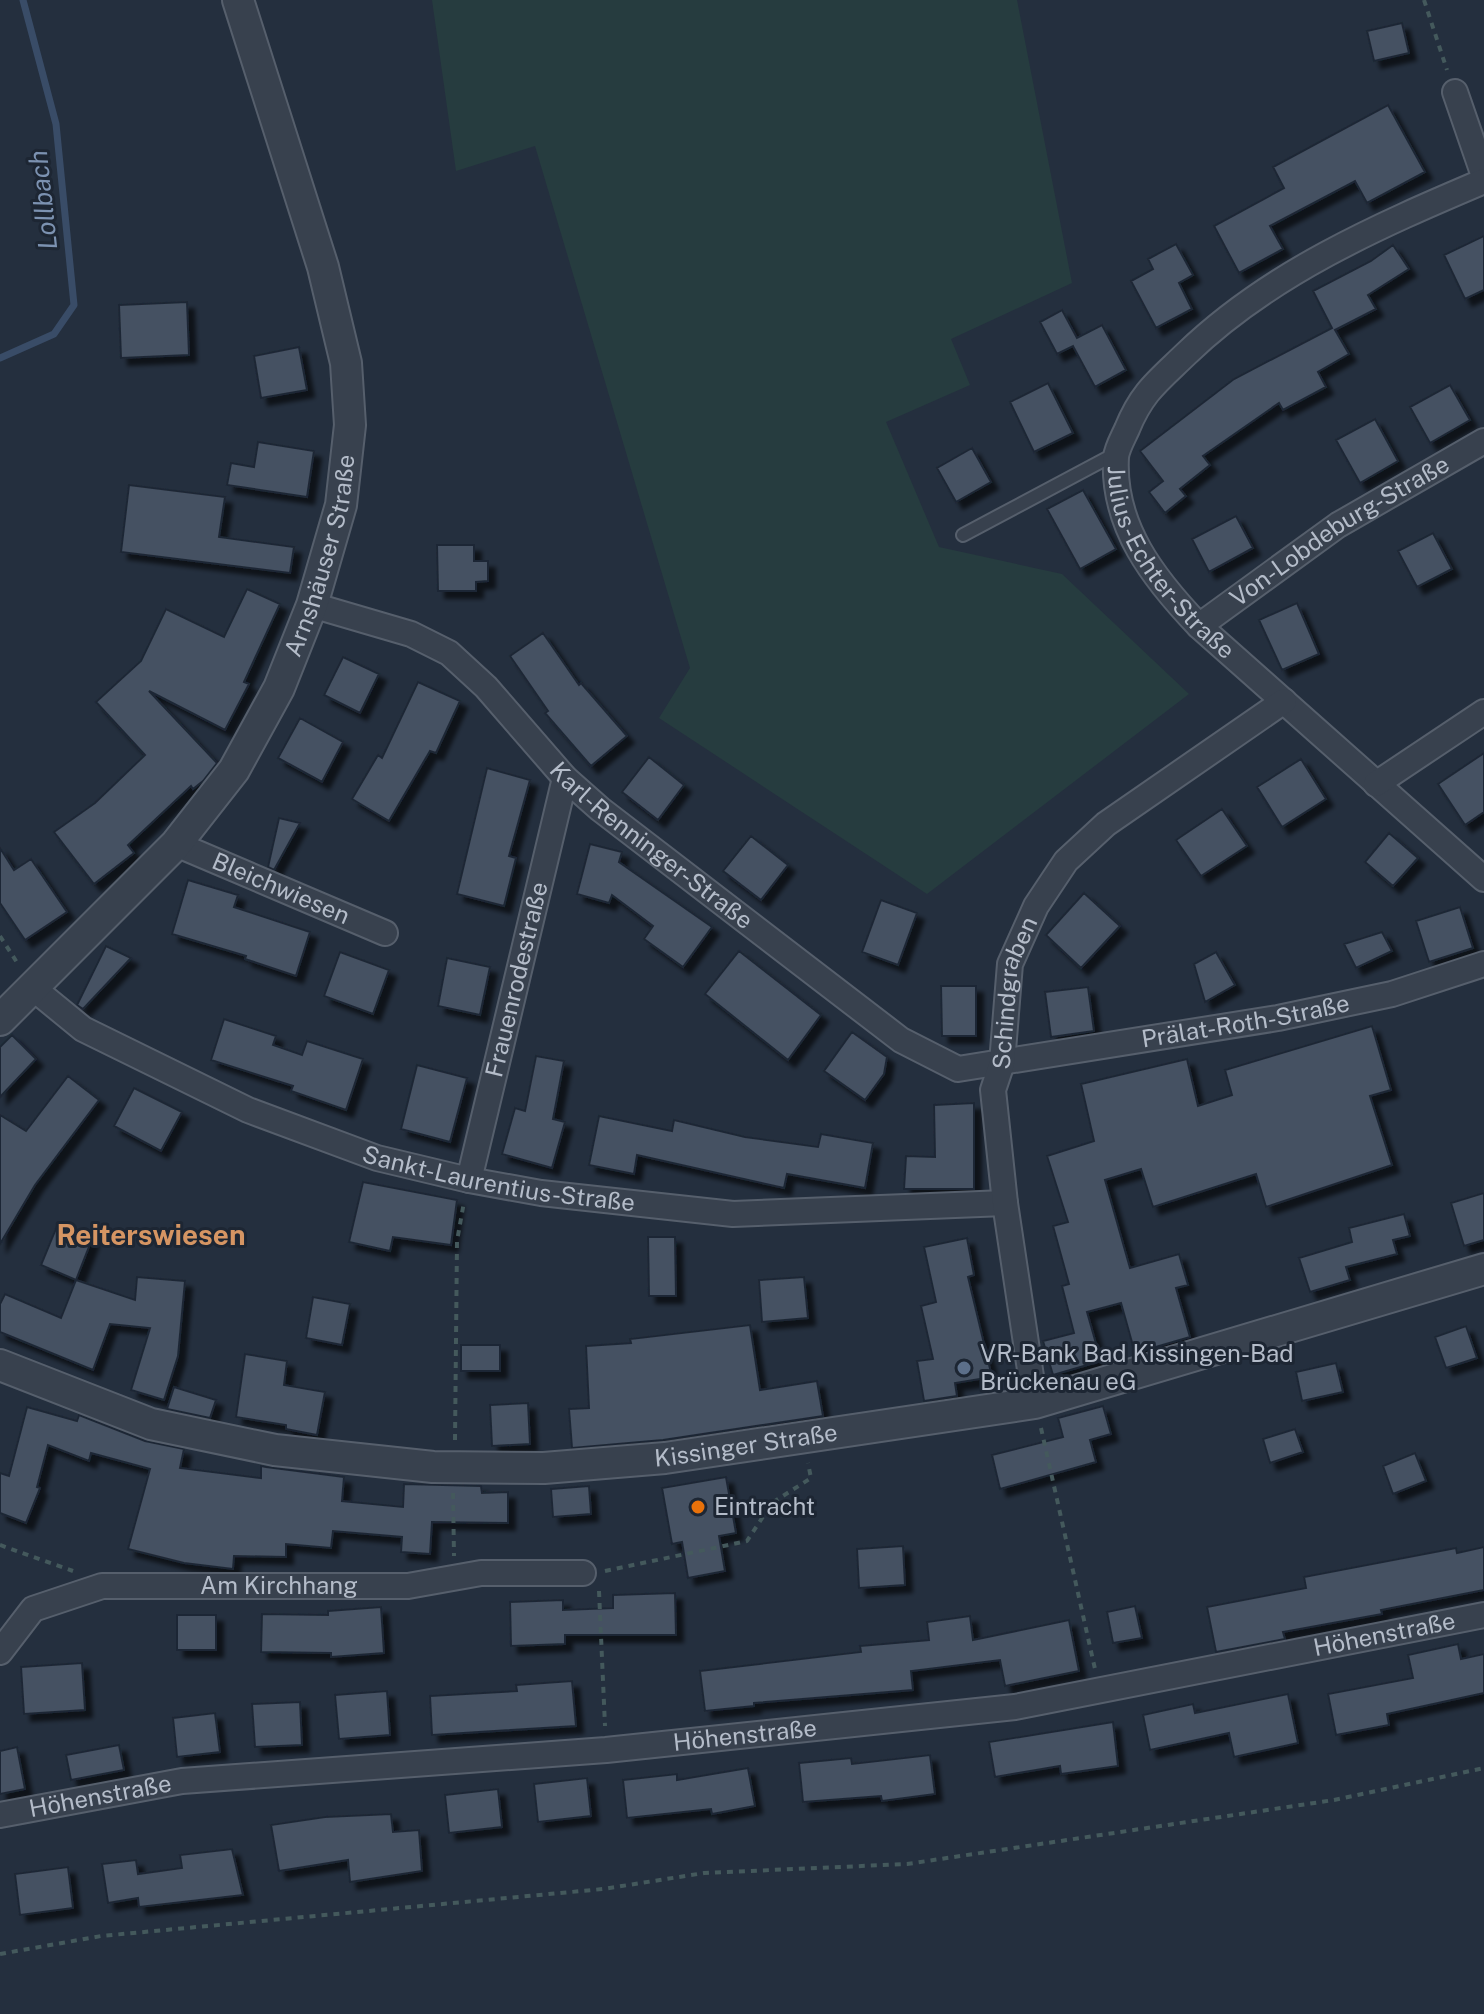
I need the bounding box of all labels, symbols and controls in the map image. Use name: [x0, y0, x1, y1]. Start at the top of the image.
water label: Lollbach: [22, 149, 63, 251]
street label: Von-Lobdeburg-Straße: [1224, 449, 1454, 612]
street label: Arnshäuser Straße: [278, 453, 360, 660]
street label: Julius-Echter-Straße: [1103, 465, 1241, 664]
street label: Karl-Renninger-Straße: [545, 756, 759, 934]
street label: Bleichwiesen: [208, 846, 354, 929]
street label: Frauenrodestraße: [479, 879, 553, 1080]
street label: Schindgraben: [987, 912, 1042, 1070]
street label: Prälat-Roth-Straße: [1139, 988, 1352, 1053]
street label: Sankt-Laurentius-Straße: [359, 1139, 637, 1216]
district label: Reiterswiesen: [56, 1218, 246, 1251]
place label: VR-Bank Bad Kissingen-Bad Brückenau eG: [980, 1339, 1294, 1395]
marker: VR-Bank Bad Kissingen-Bad Brückenau eG: [955, 1359, 973, 1377]
street label: Kissinger Straße: [653, 1418, 839, 1472]
place label: Eintracht: [714, 1492, 815, 1520]
marker: Eintracht: [689, 1498, 707, 1516]
street label: Am Kirchhang: [200, 1571, 358, 1599]
street label: Höhenstraße: [1311, 1606, 1458, 1661]
street label: Höhenstraße: [672, 1713, 818, 1756]
street label: Höhenstraße: [27, 1768, 174, 1822]

